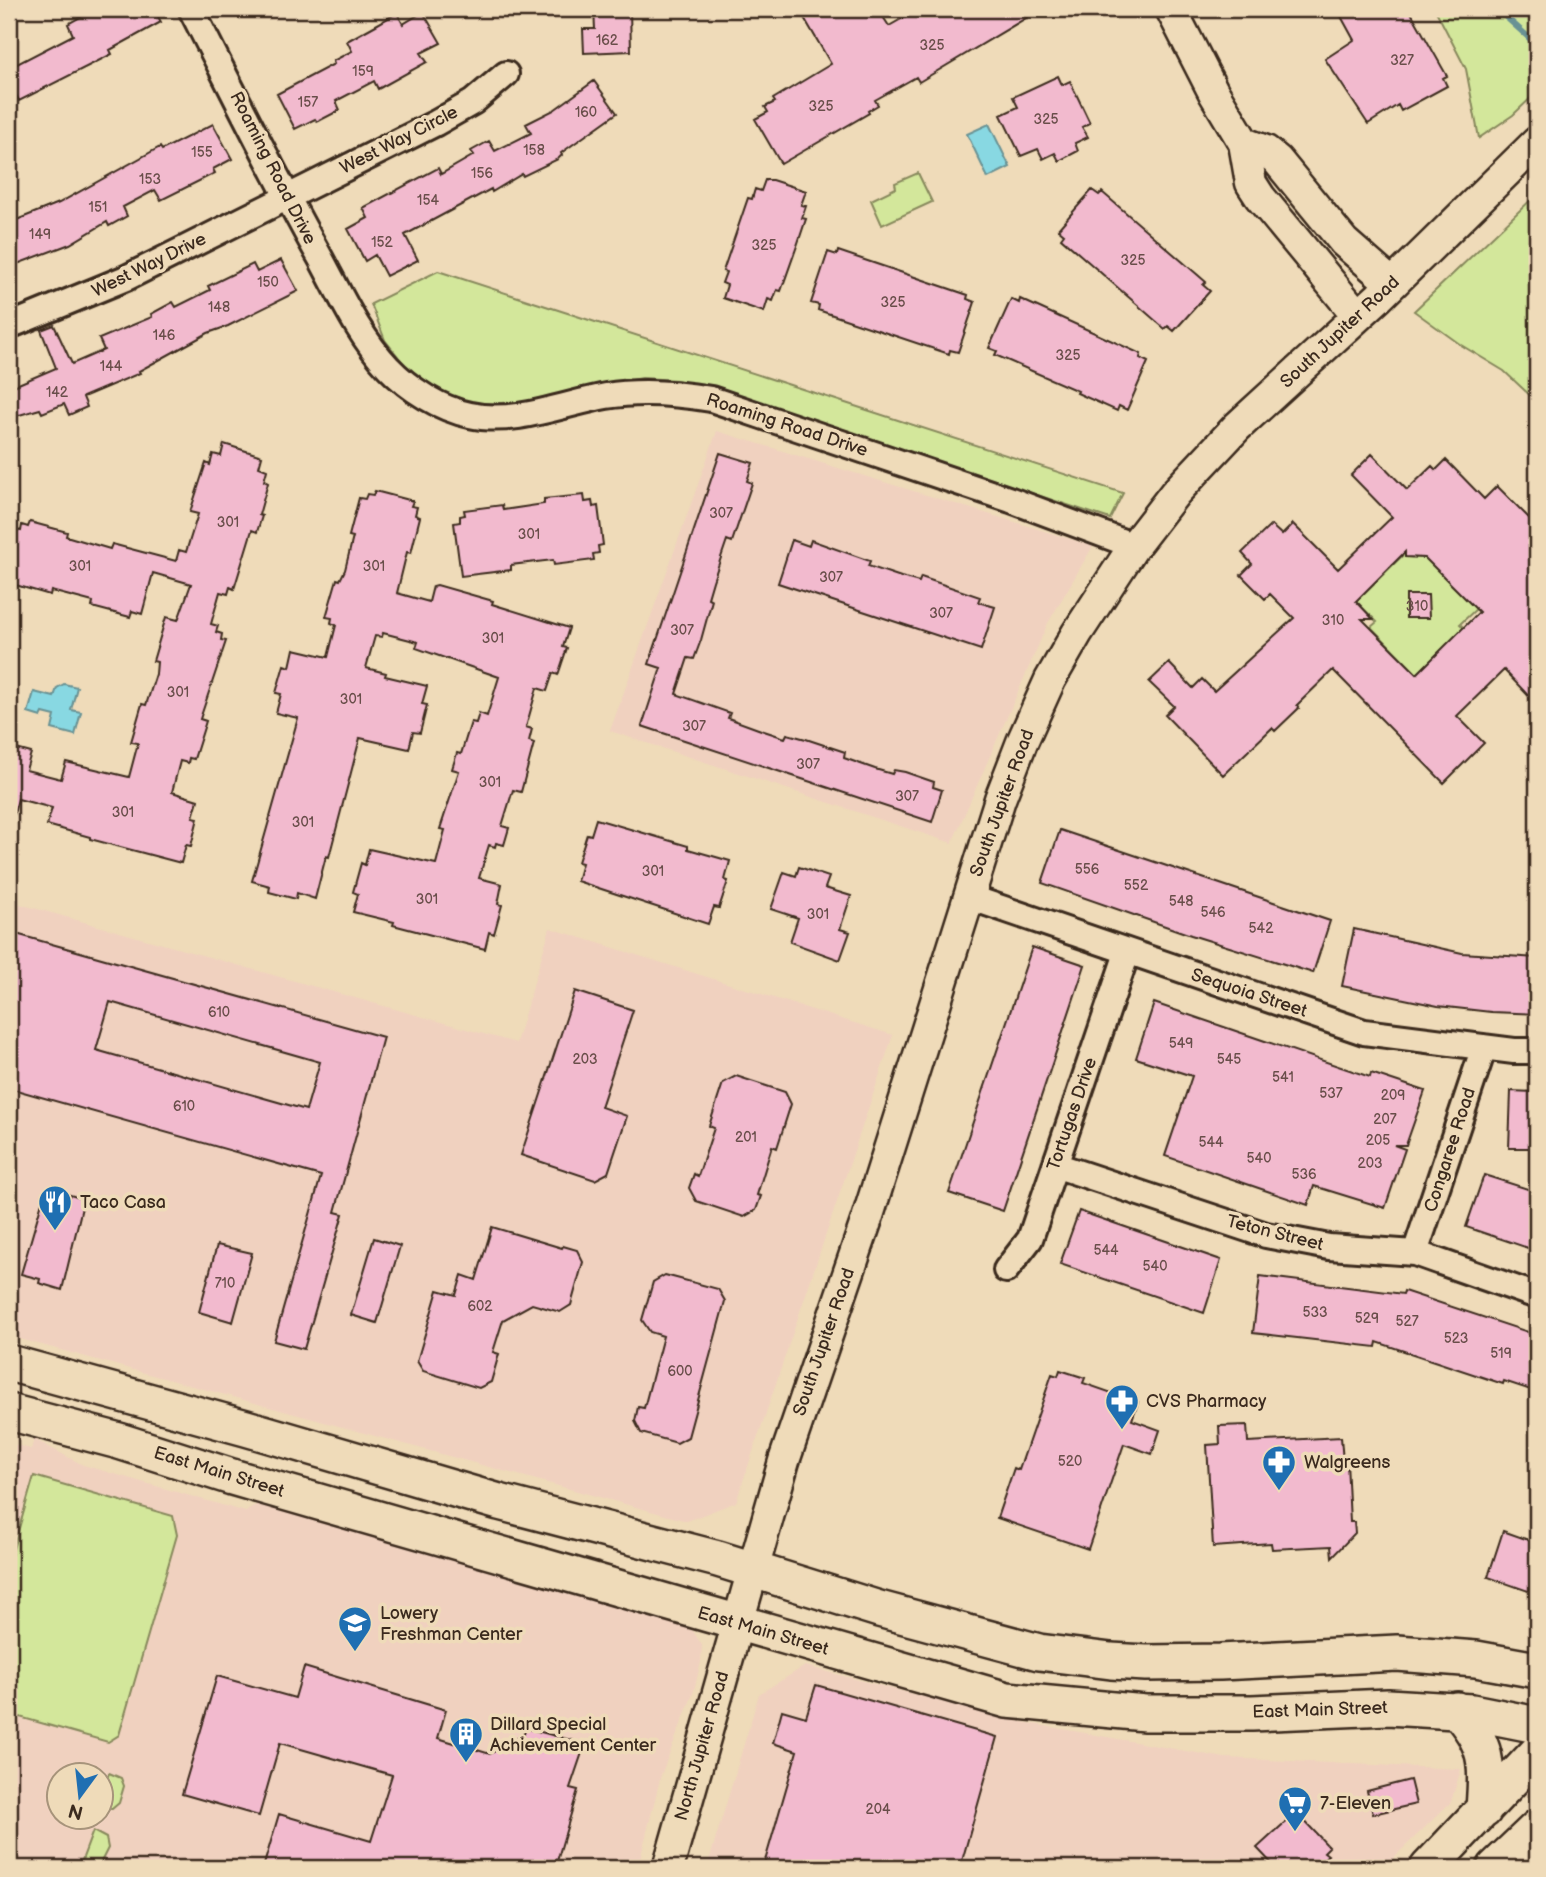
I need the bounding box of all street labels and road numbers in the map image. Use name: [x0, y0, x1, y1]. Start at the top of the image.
street label: Roaming Road Drive: [225, 88, 321, 248]
street label: West Way Circle: [337, 101, 462, 179]
street label: West Way Drive: [89, 228, 210, 302]
street label: South Jupiter Road: [1276, 271, 1404, 393]
street label: Roaming Road Drive: [704, 389, 871, 461]
street label: South Jupiter Road: [966, 727, 1038, 879]
street label: Sequoia Street: [1188, 964, 1310, 1022]
street label: Tortugas Drive: [1043, 1054, 1101, 1173]
street label: Congaree Road: [1420, 1085, 1480, 1215]
street label: Teton Street: [1224, 1211, 1326, 1255]
street label: South Jupiter Road: [789, 1265, 859, 1419]
street label: East Main Street: [151, 1442, 287, 1502]
street label: East Main Street: [695, 1602, 831, 1660]
street label: North Jupiter Road: [671, 1669, 733, 1823]
street label: East Main Street: [1252, 1697, 1388, 1723]

